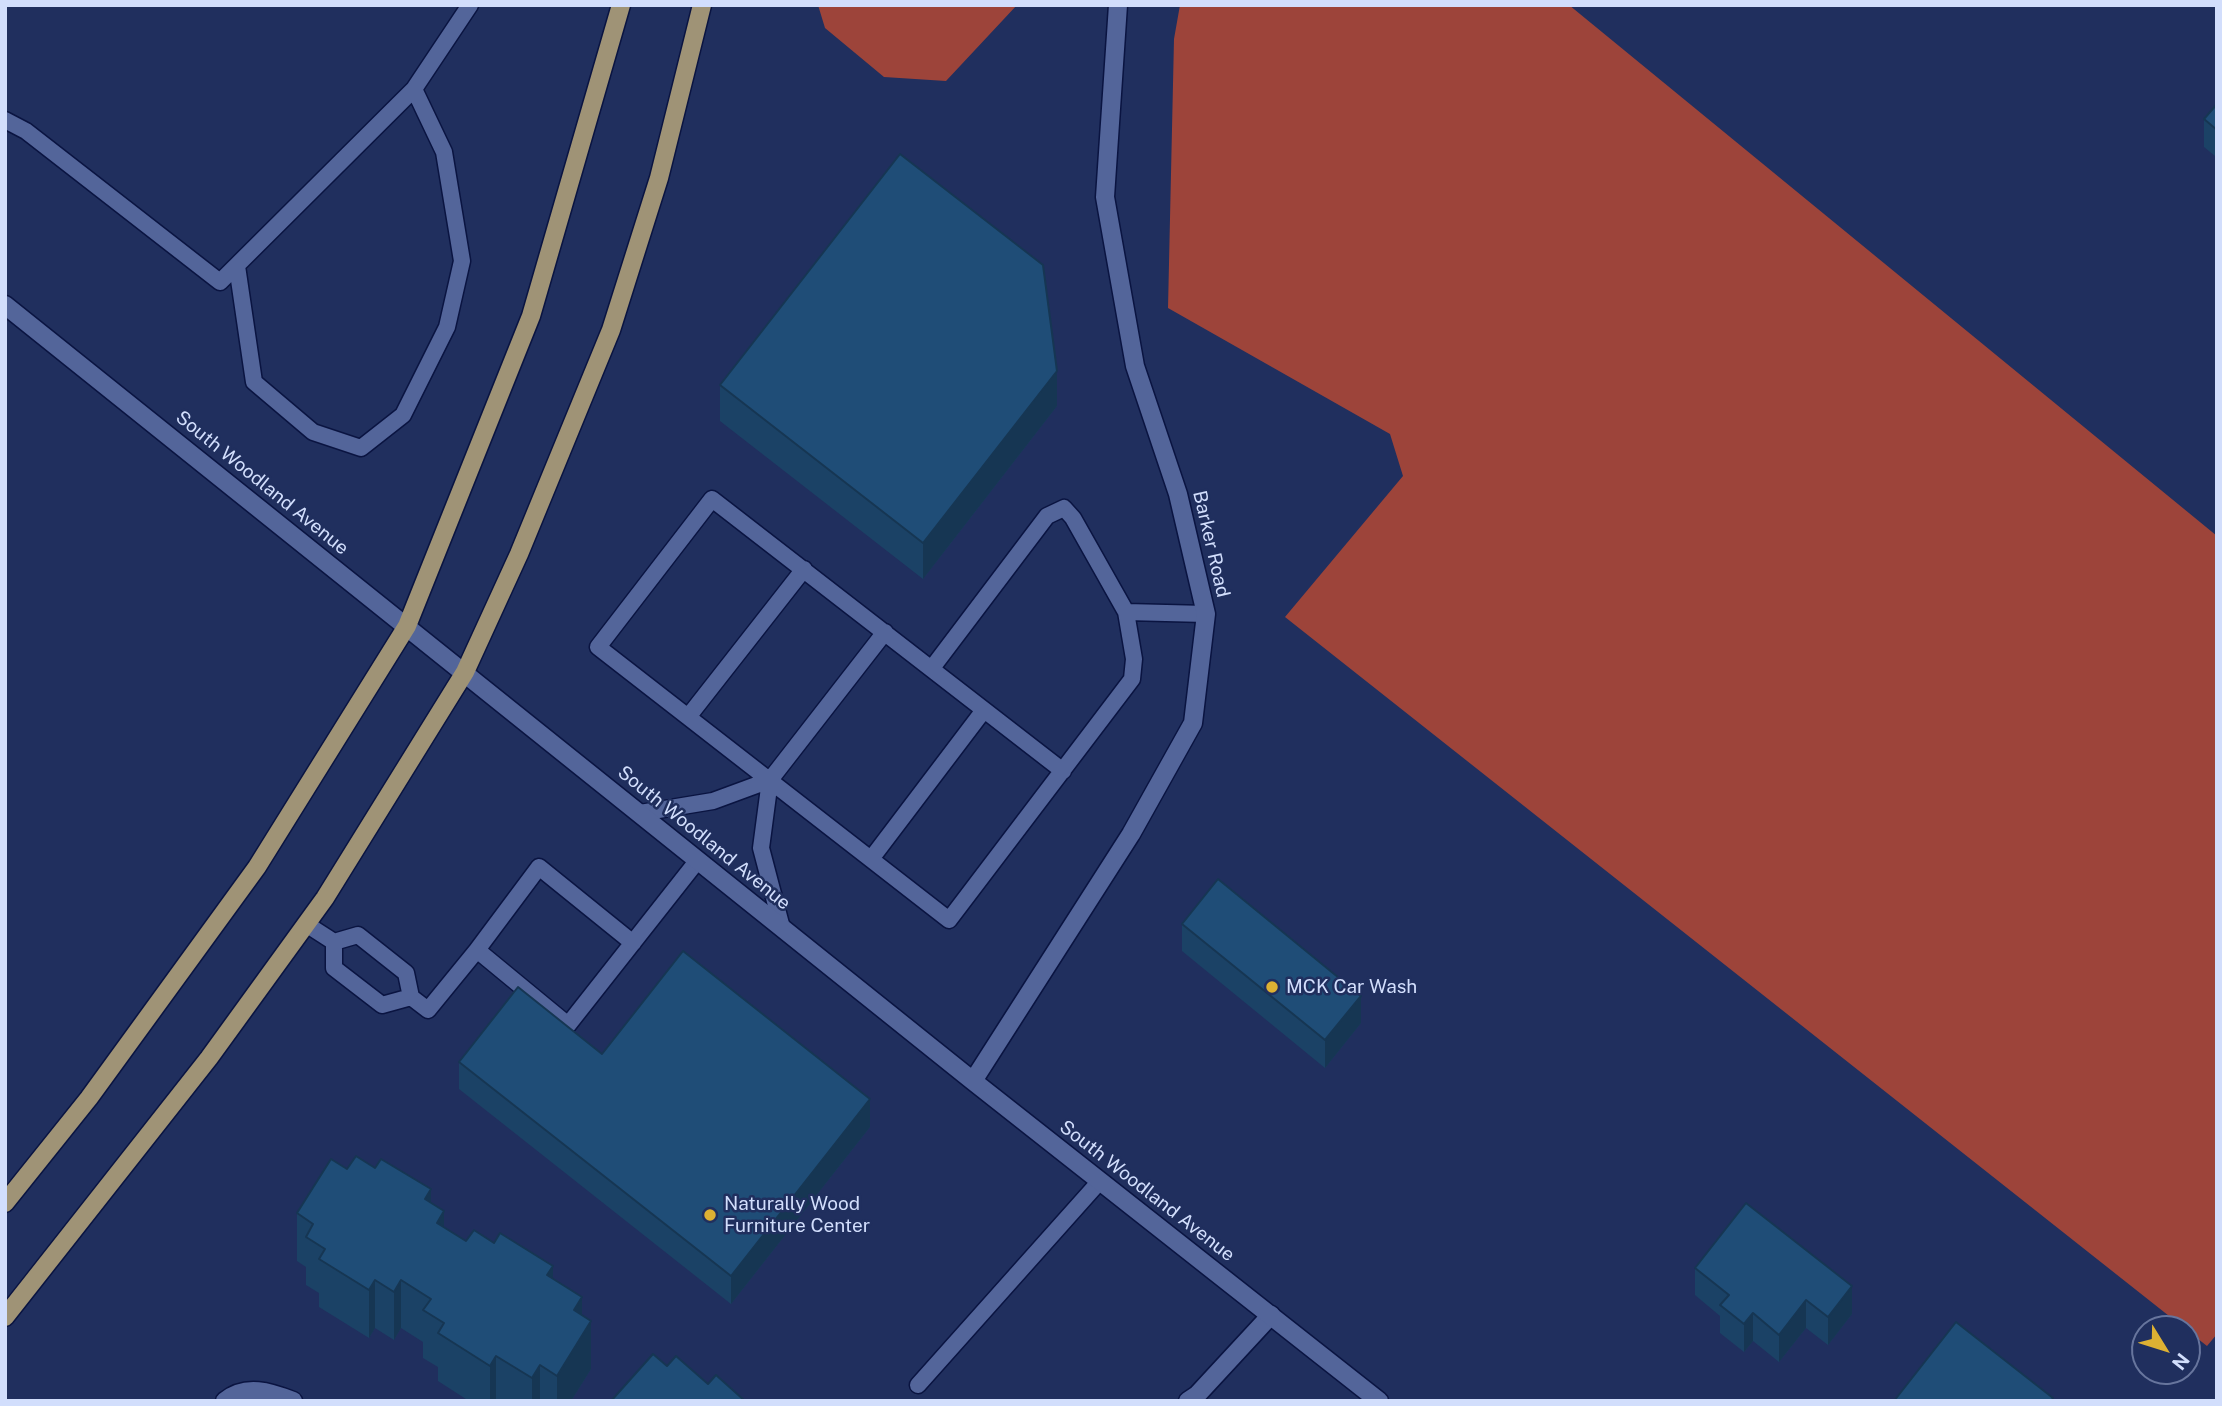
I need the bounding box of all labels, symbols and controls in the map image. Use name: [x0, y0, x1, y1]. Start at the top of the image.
street label: South Woodland Avenue: [171, 406, 353, 560]
street label: Barker Road: [1188, 488, 1234, 600]
street label: South Woodland Avenue: [613, 761, 795, 915]
place label: MCK Car Wash: [1286, 976, 1417, 998]
marker: MCK Car Wash: [1264, 979, 1280, 995]
street label: South Woodland Avenue: [1055, 1116, 1239, 1266]
place label: Naturally Wood Furniture Center: [724, 1193, 870, 1237]
marker: Naturally Wood Furniture Center: [702, 1207, 718, 1223]
north arrow: [2131, 1315, 2201, 1385]
text: N: [2168, 1349, 2194, 1374]

